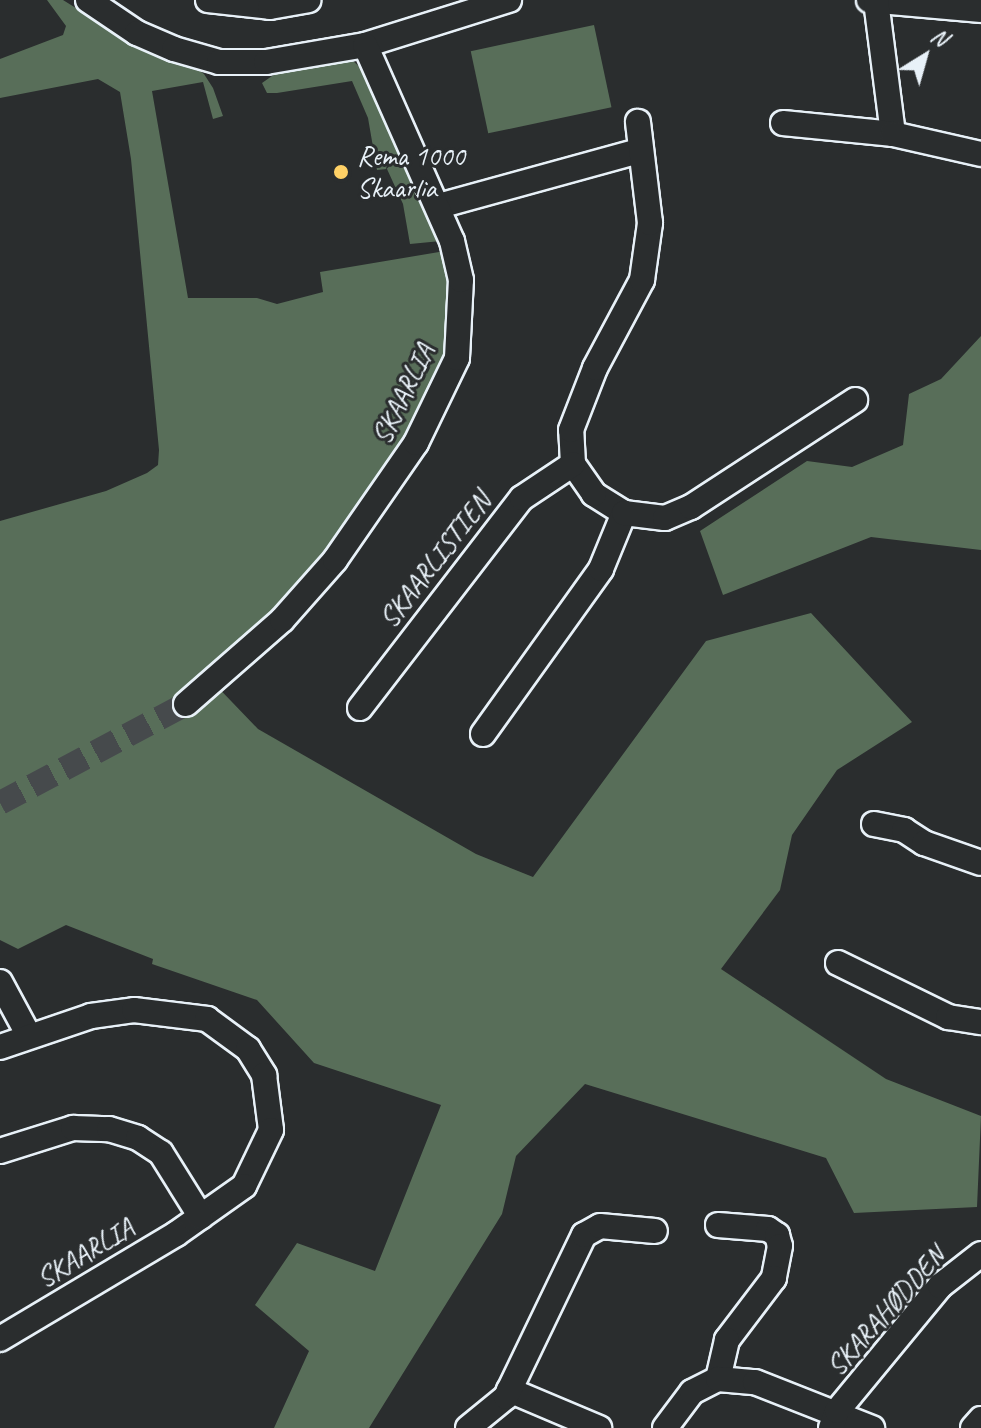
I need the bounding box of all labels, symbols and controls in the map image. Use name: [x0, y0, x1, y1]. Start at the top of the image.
north arrow: [885, 16, 965, 96]
text: N: [926, 22, 953, 52]
place label: Rema 1000 Skaarlia: [357, 139, 465, 205]
marker: Rema 1000 Skaarlia: [332, 163, 350, 181]
street label: SKAARLIA: [364, 339, 442, 449]
street label: SKAARLISTIEN: [372, 486, 498, 634]
street label: SKAARLIA: [31, 1211, 139, 1295]
street label: SKARAHØDDEN: [819, 1240, 953, 1382]

